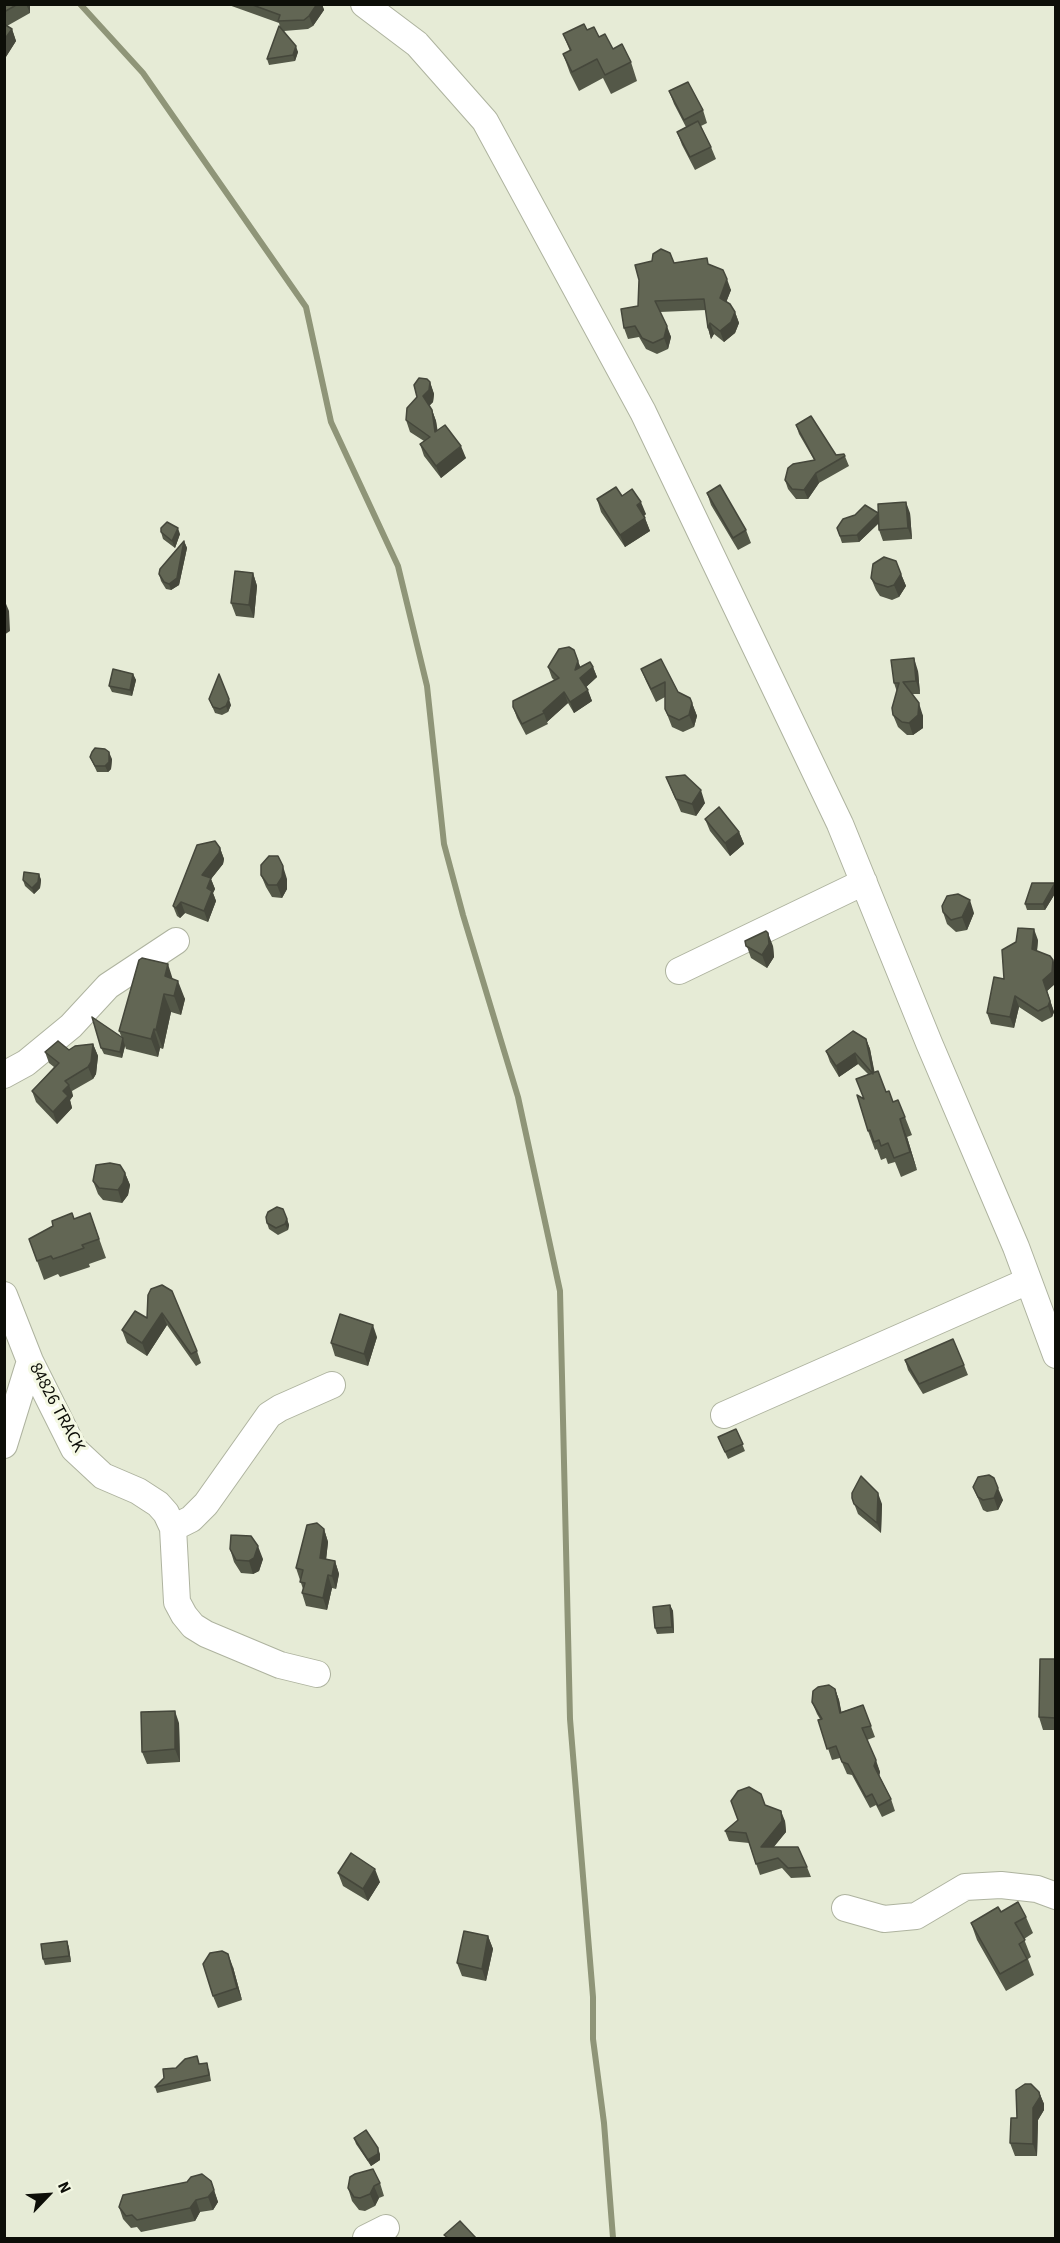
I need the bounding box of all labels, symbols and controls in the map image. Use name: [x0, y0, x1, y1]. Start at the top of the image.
street label: 84826 TRACK: [23, 1359, 89, 1457]
north arrow: [18, 2165, 78, 2225]
text: N: [52, 2178, 77, 2197]

